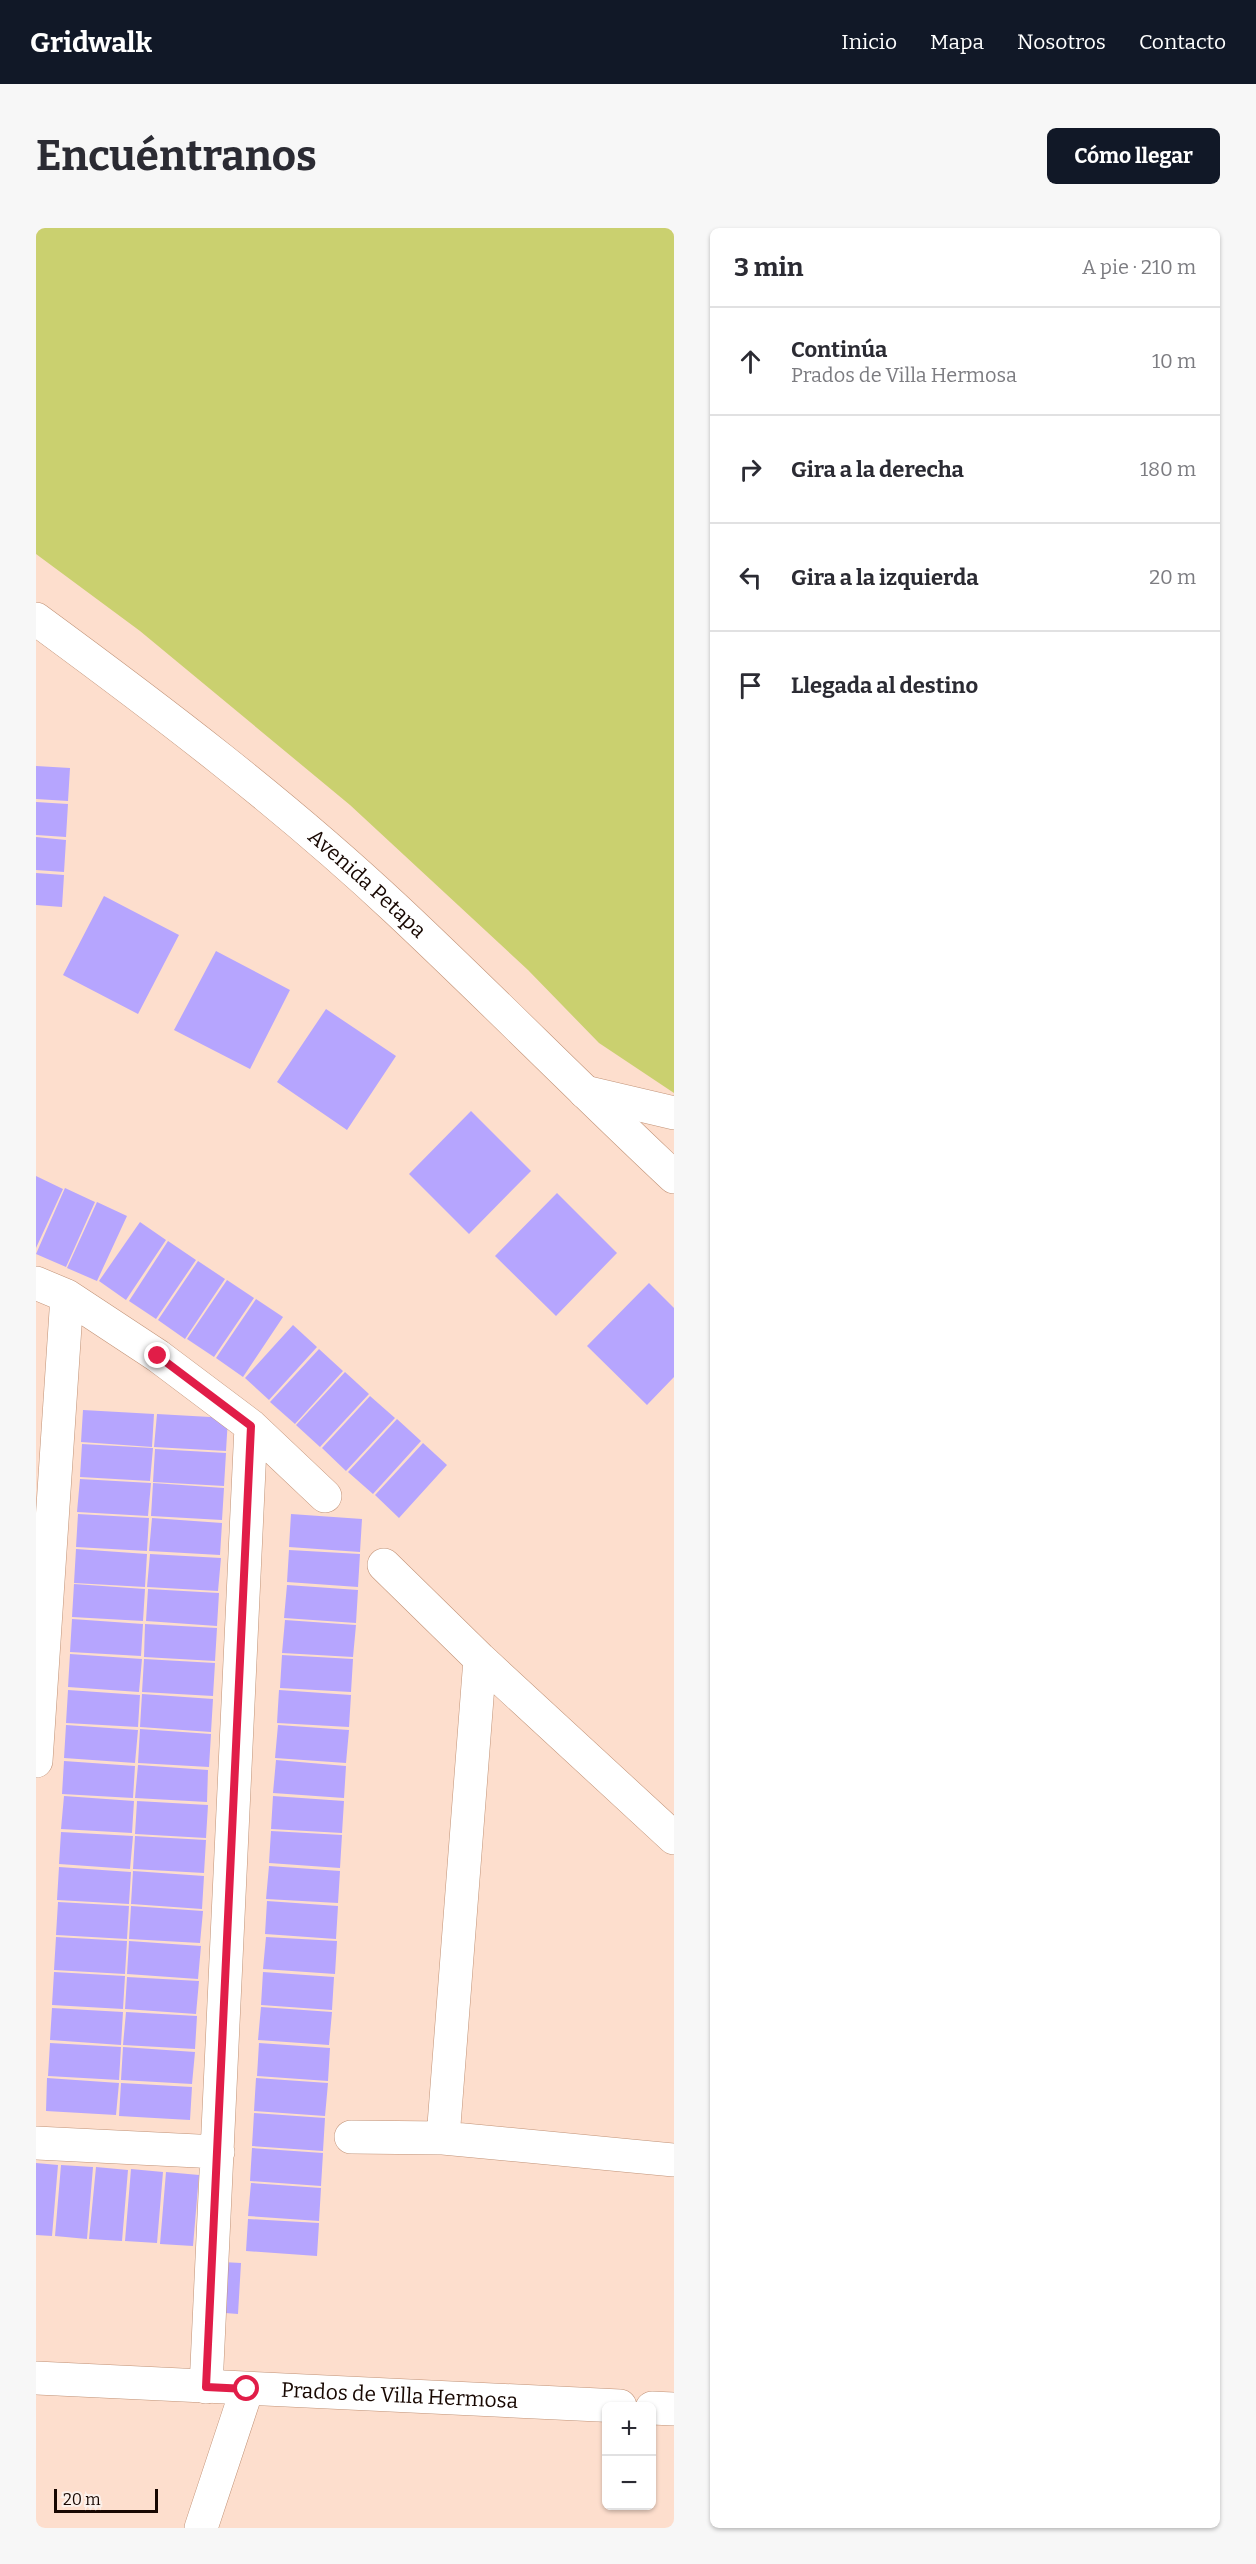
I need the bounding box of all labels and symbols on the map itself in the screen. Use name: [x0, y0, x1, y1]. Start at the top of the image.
street label: Avenida Petapa: [303, 823, 432, 944]
route end: [144, 1342, 170, 1368]
route start: [233, 2375, 259, 2401]
street label: Prados de Villa Hermosa: [280, 2377, 519, 2414]
scale bar: [54, 2486, 158, 2514]

